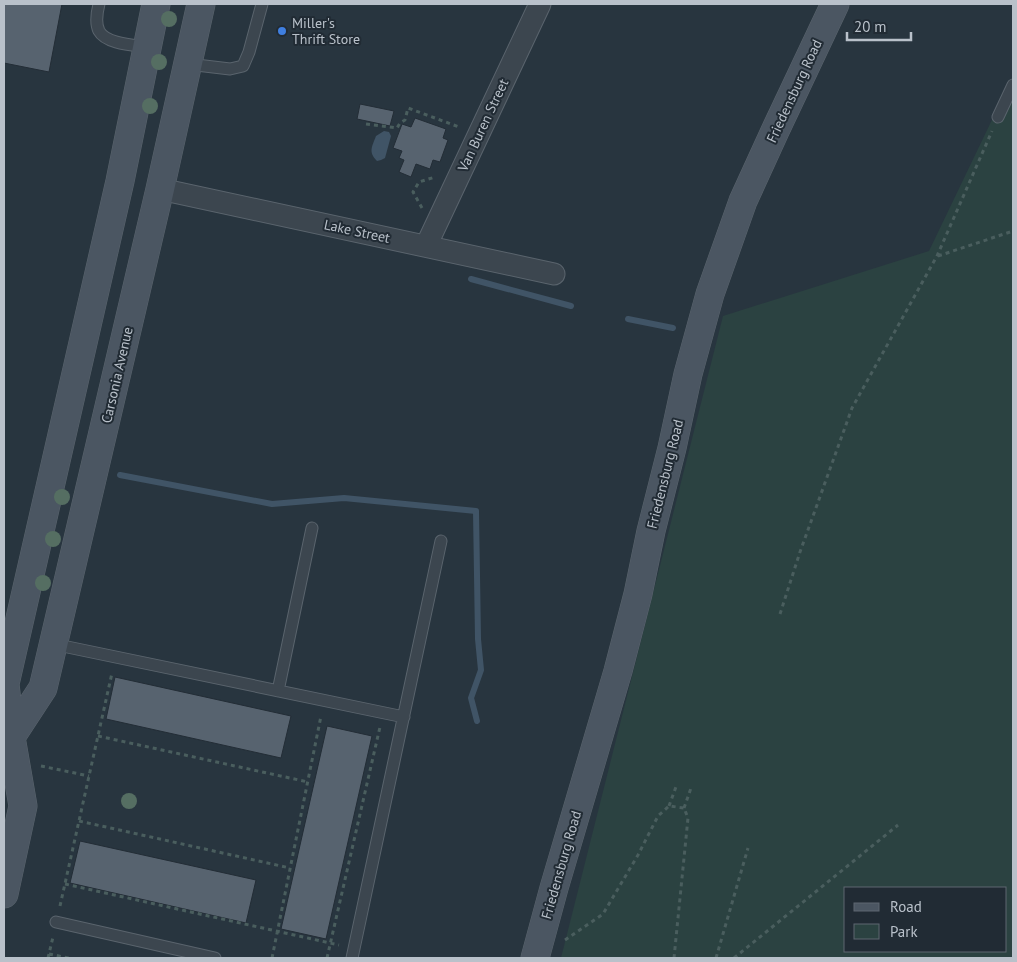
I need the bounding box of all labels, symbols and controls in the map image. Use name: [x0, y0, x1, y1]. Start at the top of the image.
scale bar: [847, 10, 911, 42]
place label: Miller's Thrift Store: [292, 14, 360, 48]
text: 20 m: [854, 17, 887, 36]
marker: Miller's Thrift Store: [276, 25, 288, 37]
street label: Friedensburg Road: [762, 37, 826, 145]
street label: Van Buren Street: [453, 76, 512, 175]
street label: Lake Street: [322, 215, 392, 247]
street label: Carsonia Avenue: [97, 325, 137, 425]
street label: Friedensburg Road: [643, 418, 687, 530]
street label: Friedensburg Road: [537, 809, 585, 921]
legend: [844, 887, 1007, 952]
text: Road: [890, 897, 922, 916]
text: Park: [890, 922, 918, 941]

